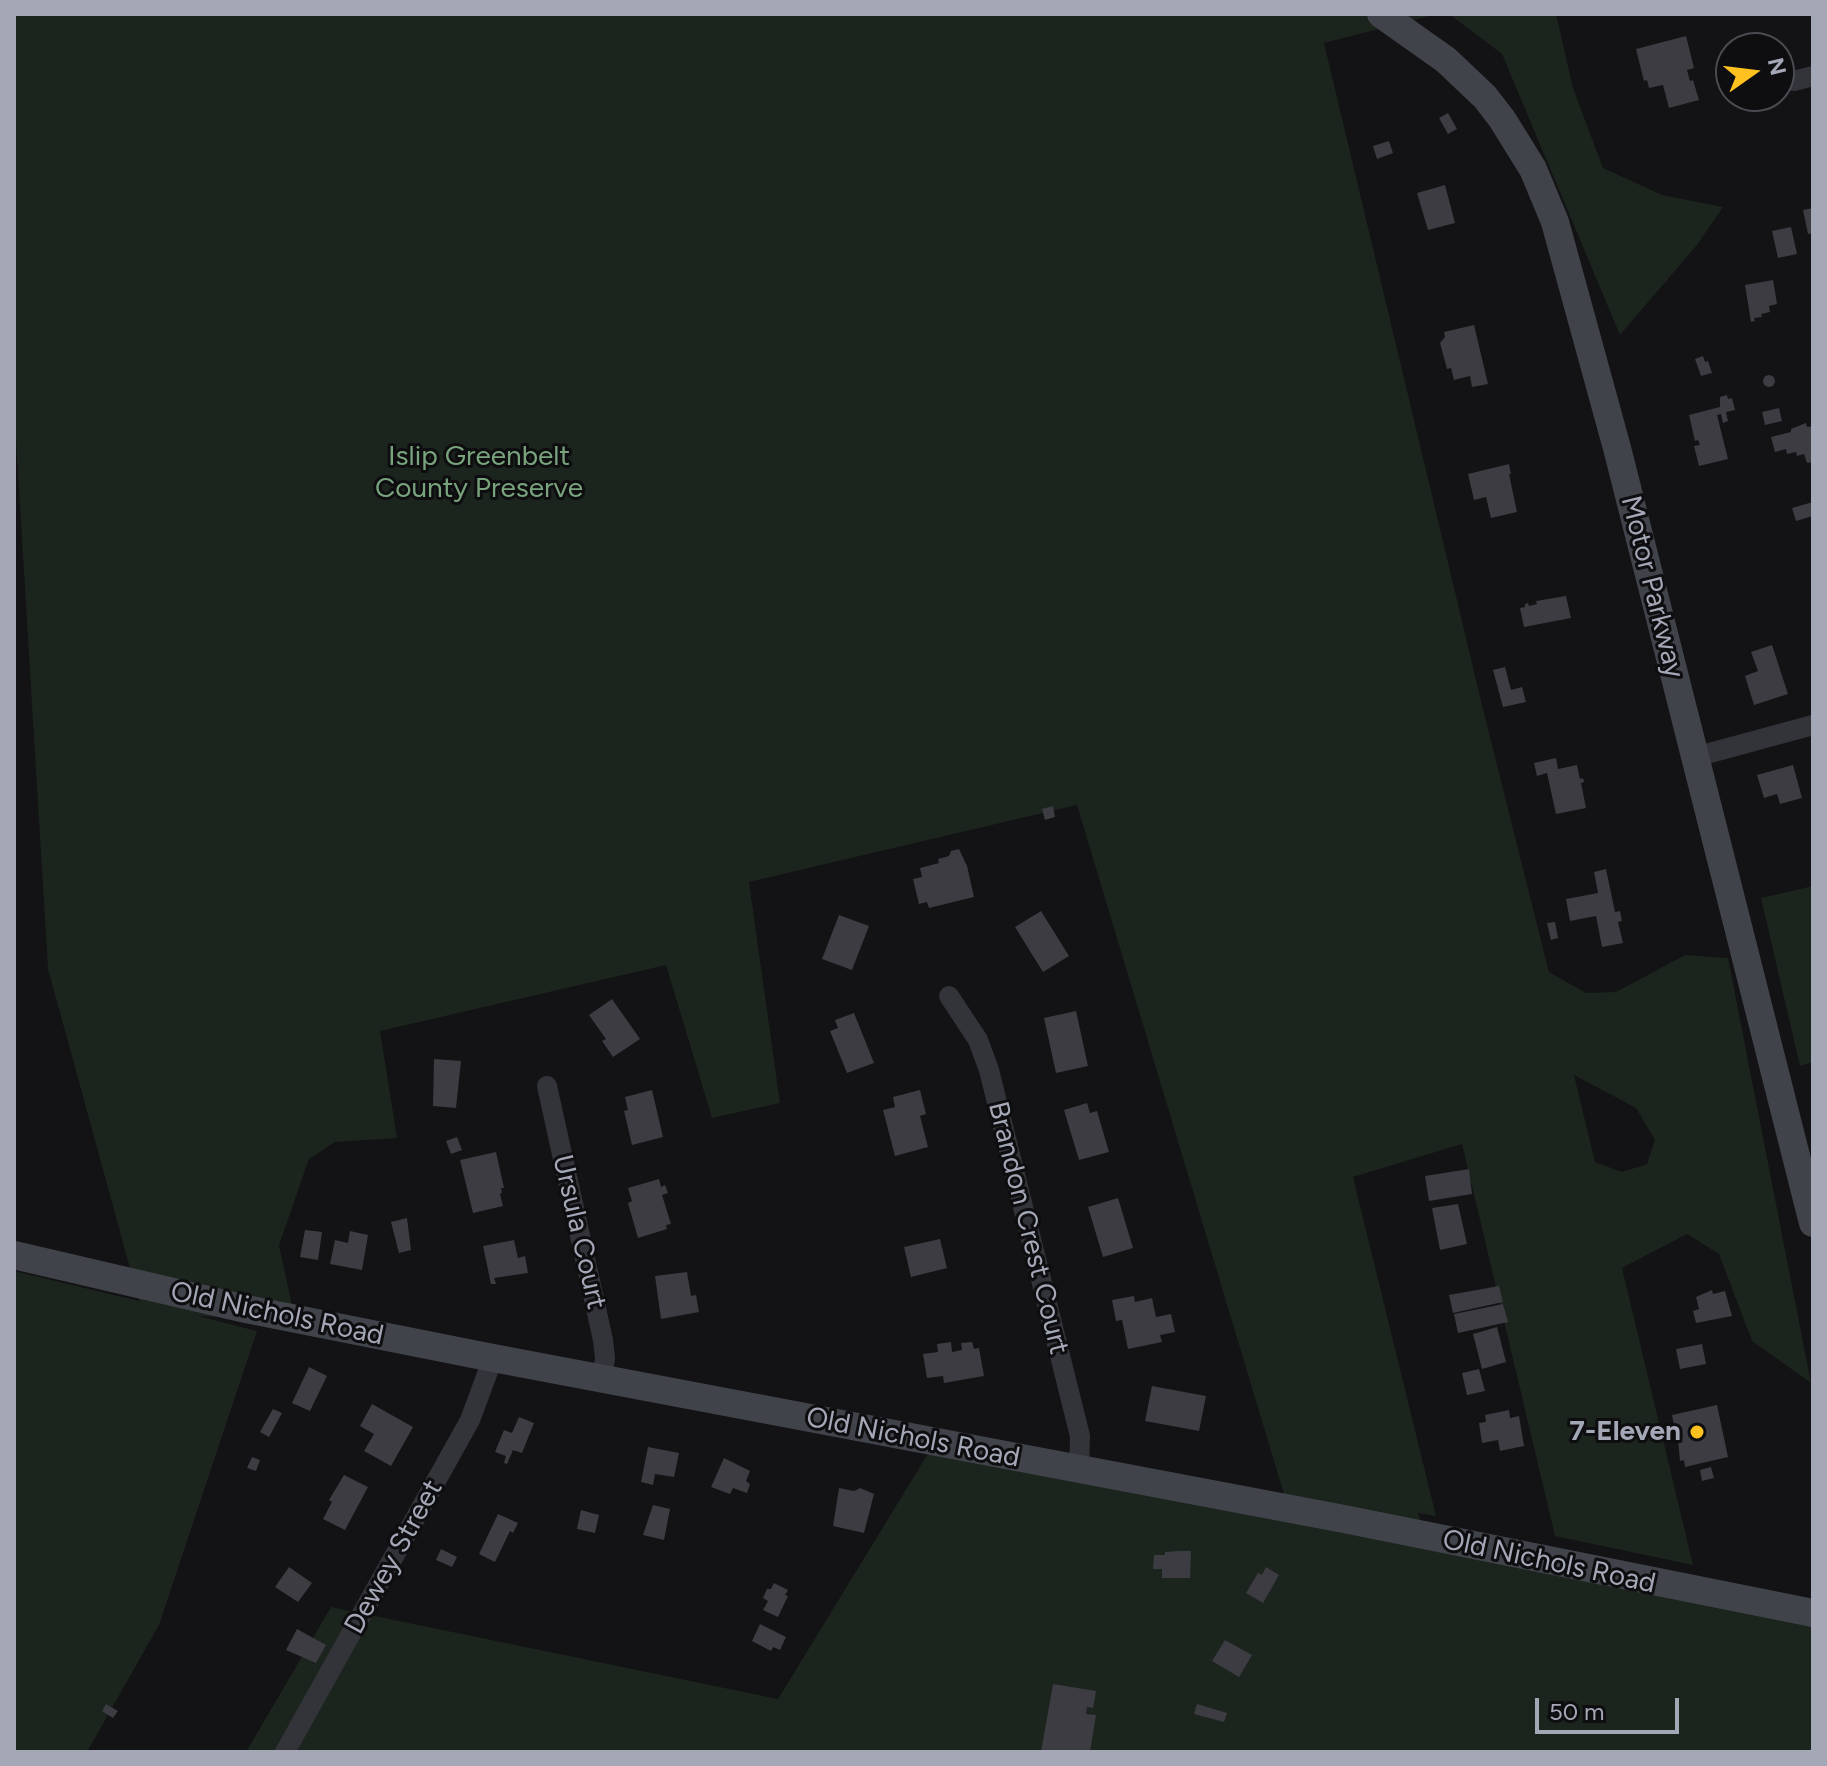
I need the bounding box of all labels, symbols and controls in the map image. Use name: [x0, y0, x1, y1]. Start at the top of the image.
north arrow: [1715, 32, 1795, 112]
text: N: [1762, 55, 1792, 78]
park label: Islip Greenbelt County Preserve: [375, 440, 583, 506]
street label: Motor Parkway: [1613, 492, 1691, 682]
street label: Brandon Crest Court: [980, 1098, 1076, 1358]
street label: Ursula Court: [545, 1152, 613, 1312]
street label: Old Nichols Road: [167, 1275, 387, 1353]
street label: Old Nichols Road: [803, 1401, 1023, 1475]
place label: 7-Eleven: [1569, 1415, 1681, 1449]
marker: 7-Eleven: [1688, 1423, 1706, 1441]
street label: Dewey Street: [338, 1474, 450, 1640]
street label: Old Nichols Road: [1439, 1523, 1659, 1601]
scale bar: [1539, 1682, 1683, 1732]
text: 50 m: [1549, 1697, 1605, 1726]

